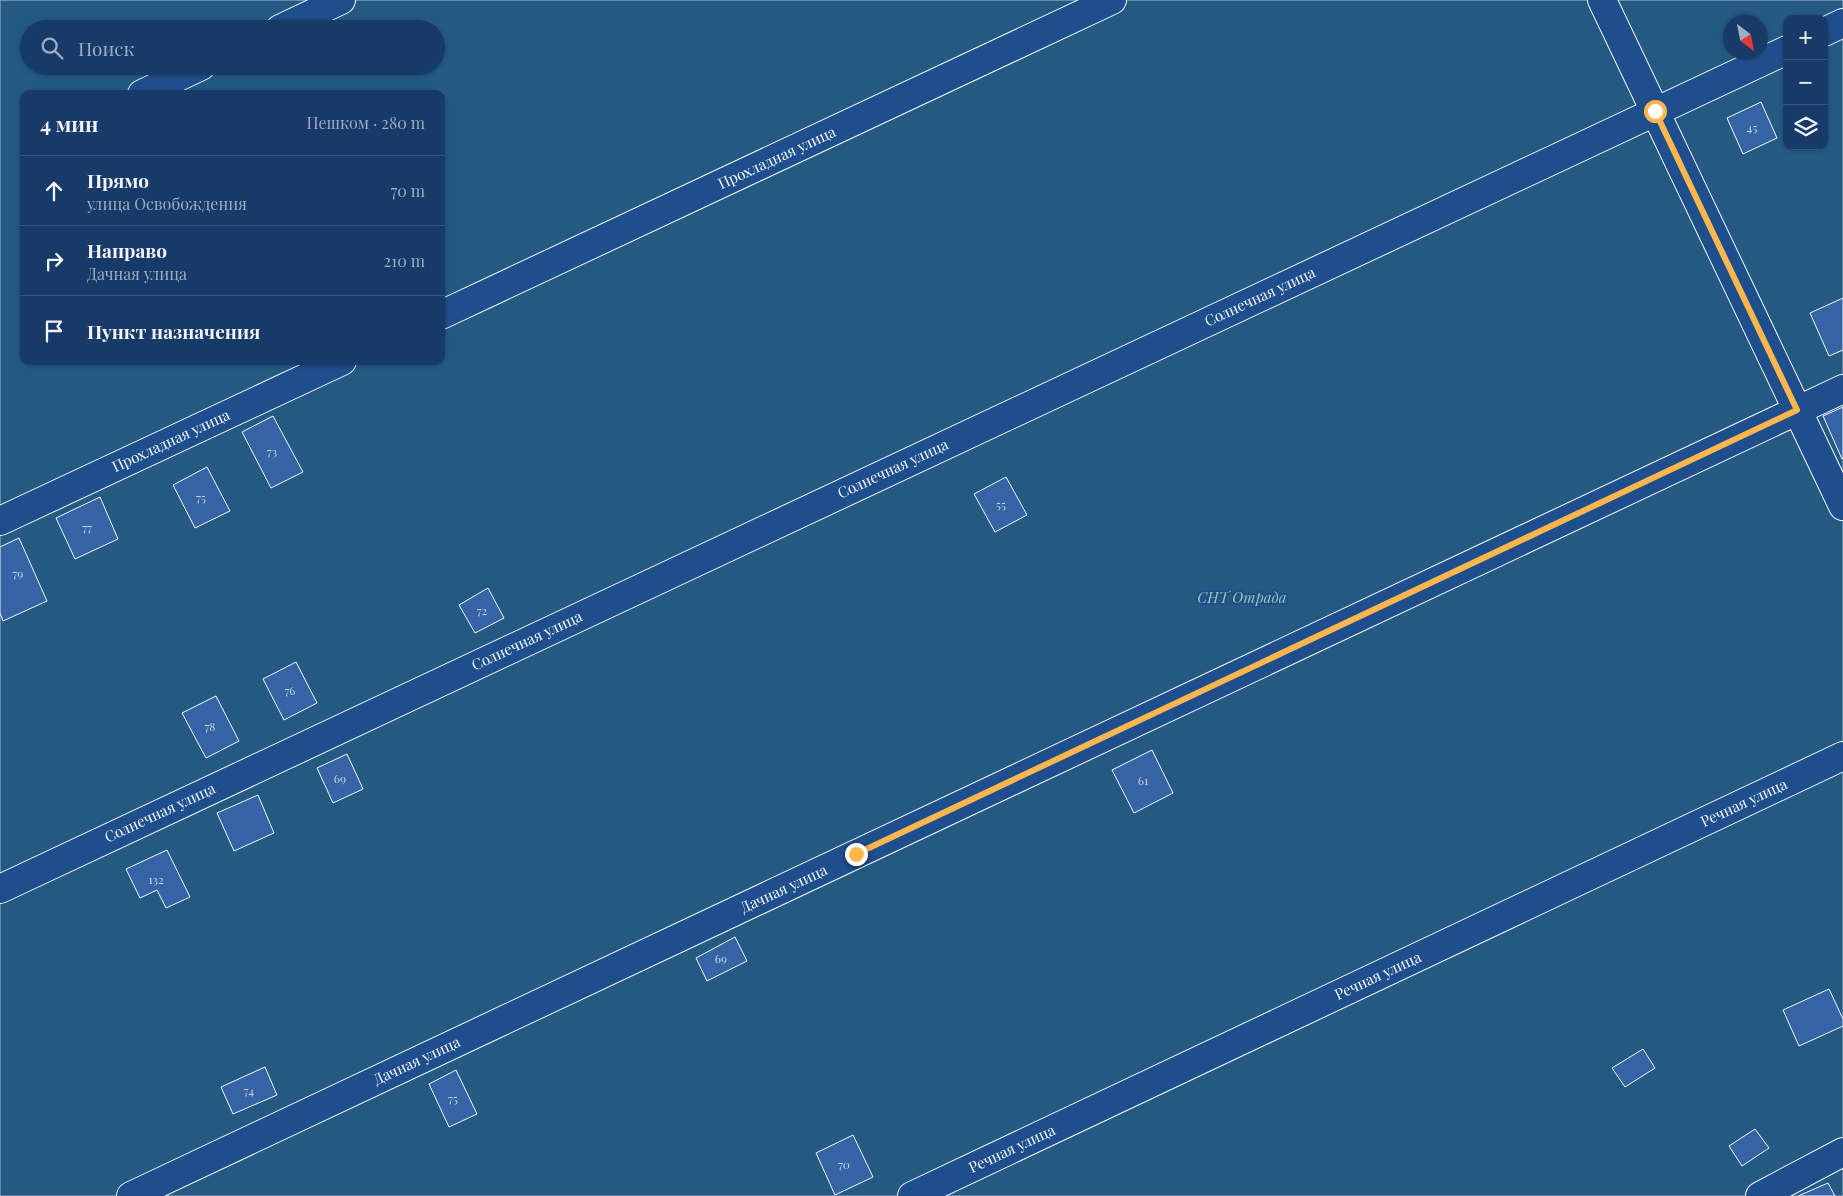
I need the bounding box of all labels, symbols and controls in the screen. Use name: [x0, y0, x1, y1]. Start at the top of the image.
north arrow: [1723, 15, 1768, 60]
map controls: [1783, 15, 1828, 150]
button: +: [1783, 15, 1828, 60]
search box: [20, 20, 445, 75]
icon: search: [38, 34, 66, 62]
text: Поиск: [78, 35, 134, 61]
button: −: [1783, 60, 1828, 105]
route start: [1644, 100, 1667, 123]
button: layers: [1783, 105, 1828, 150]
text: 4 мин: [40, 109, 99, 137]
text: Пешком · 280 m: [307, 112, 425, 133]
house number: 45: [1747, 119, 1757, 135]
street label: Прохладная улица: [714, 121, 839, 193]
text: Прямо: [87, 167, 149, 193]
icon: ahead: [40, 177, 68, 205]
text: 70 m: [391, 180, 425, 201]
text: улица Освобождения: [87, 193, 247, 214]
text: Направо: [87, 237, 167, 263]
icon: right: [40, 247, 68, 275]
text: 210 m: [384, 250, 425, 271]
street label: Солнечная улица: [1201, 261, 1319, 331]
text: Дачная улица: [87, 263, 187, 284]
icon: arrive: [40, 317, 68, 345]
text: Пункт назначения: [87, 318, 260, 344]
street label: Прохладная улица: [108, 404, 233, 476]
street label: Солнечная улица: [834, 433, 952, 503]
house number: 73: [267, 443, 277, 459]
house number: 75: [196, 489, 206, 505]
house number: 55: [996, 496, 1006, 512]
house number: 77: [82, 519, 92, 535]
house number: 79: [13, 565, 23, 581]
park label: СНТ Отрада: [1197, 587, 1287, 607]
house number: 72: [477, 602, 488, 618]
street label: Солнечная улица: [468, 605, 586, 675]
house number: 76: [284, 682, 296, 698]
house number: 78: [204, 718, 216, 734]
house number: 69: [334, 770, 346, 786]
house number: 61: [1138, 772, 1149, 788]
street label: Речная улица: [1697, 773, 1791, 831]
street label: Солнечная улица: [101, 777, 219, 847]
route end: [845, 843, 868, 866]
street label: Дачная улица: [737, 859, 831, 917]
house number: 132: [148, 871, 164, 887]
street label: Речная улица: [1331, 946, 1425, 1004]
house number: 69: [715, 950, 727, 966]
street label: Дачная улица: [370, 1031, 464, 1089]
house number: 74: [244, 1082, 254, 1098]
house number: 75: [448, 1090, 458, 1106]
street label: Речная улица: [965, 1119, 1059, 1177]
house number: 70: [838, 1156, 850, 1172]

